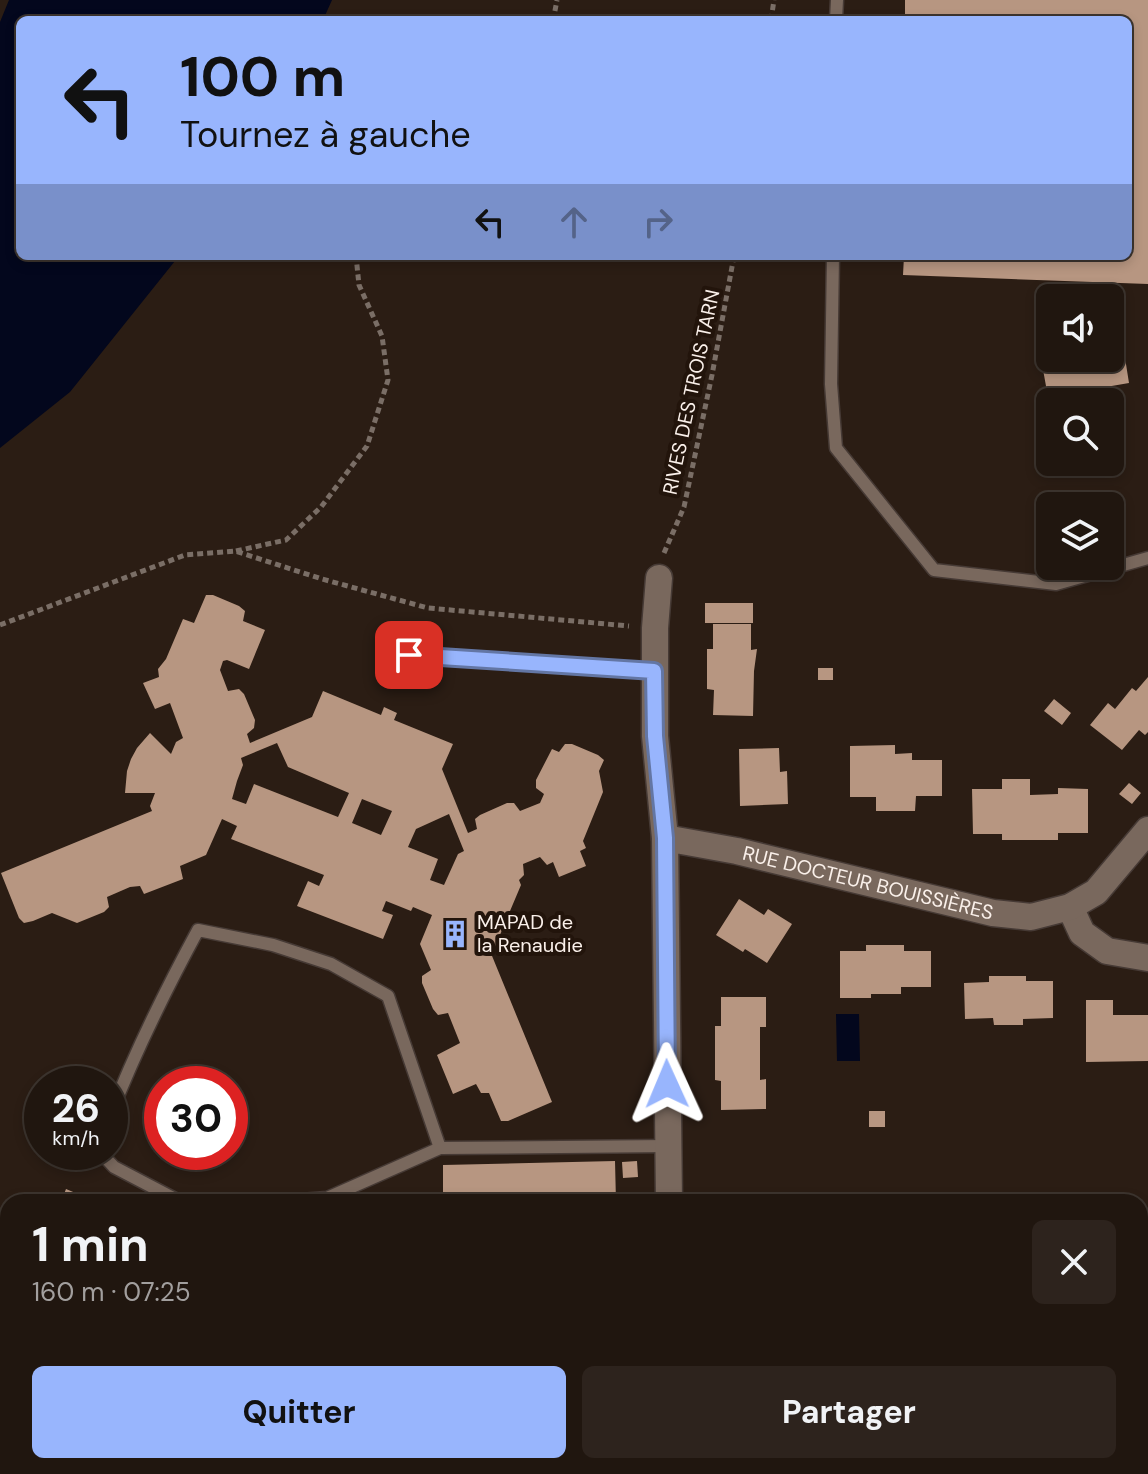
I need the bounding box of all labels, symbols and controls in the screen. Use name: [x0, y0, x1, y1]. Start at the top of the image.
text: 100 m: [180, 40, 345, 113]
icon: left: [48, 48, 152, 152]
text: Tournez à gauche: [180, 111, 471, 158]
icon: left: [468, 200, 512, 244]
icon: ahead: [552, 200, 596, 244]
icon: right: [636, 200, 680, 244]
map controls: [1036, 284, 1124, 580]
button: sound: [1036, 284, 1124, 372]
street label: RIVES DES TROIS TARN: [657, 287, 725, 497]
button: search: [1036, 388, 1124, 476]
button: layers: [1036, 492, 1124, 580]
pin: [375, 621, 443, 689]
icon: arrive: [387, 633, 431, 677]
street label: RUE DOCTEUR BOUISSIÈRES: [740, 840, 996, 926]
place label: MAPAD de la Renaudie: [477, 909, 583, 958]
building icon: MAPAD de la Renaudie: [440, 919, 470, 949]
position arrow: [625, 1042, 709, 1126]
speed limit sign: 30: [144, 1066, 248, 1170]
text: 26: [52, 1082, 100, 1134]
text: km/h: [52, 1125, 100, 1151]
text: 1 min: [32, 1213, 149, 1276]
button: close: [1032, 1220, 1116, 1304]
text: 160 m · 07:25: [32, 1275, 191, 1309]
button: Quitter: [32, 1366, 566, 1458]
button: Partager: [582, 1366, 1116, 1458]

